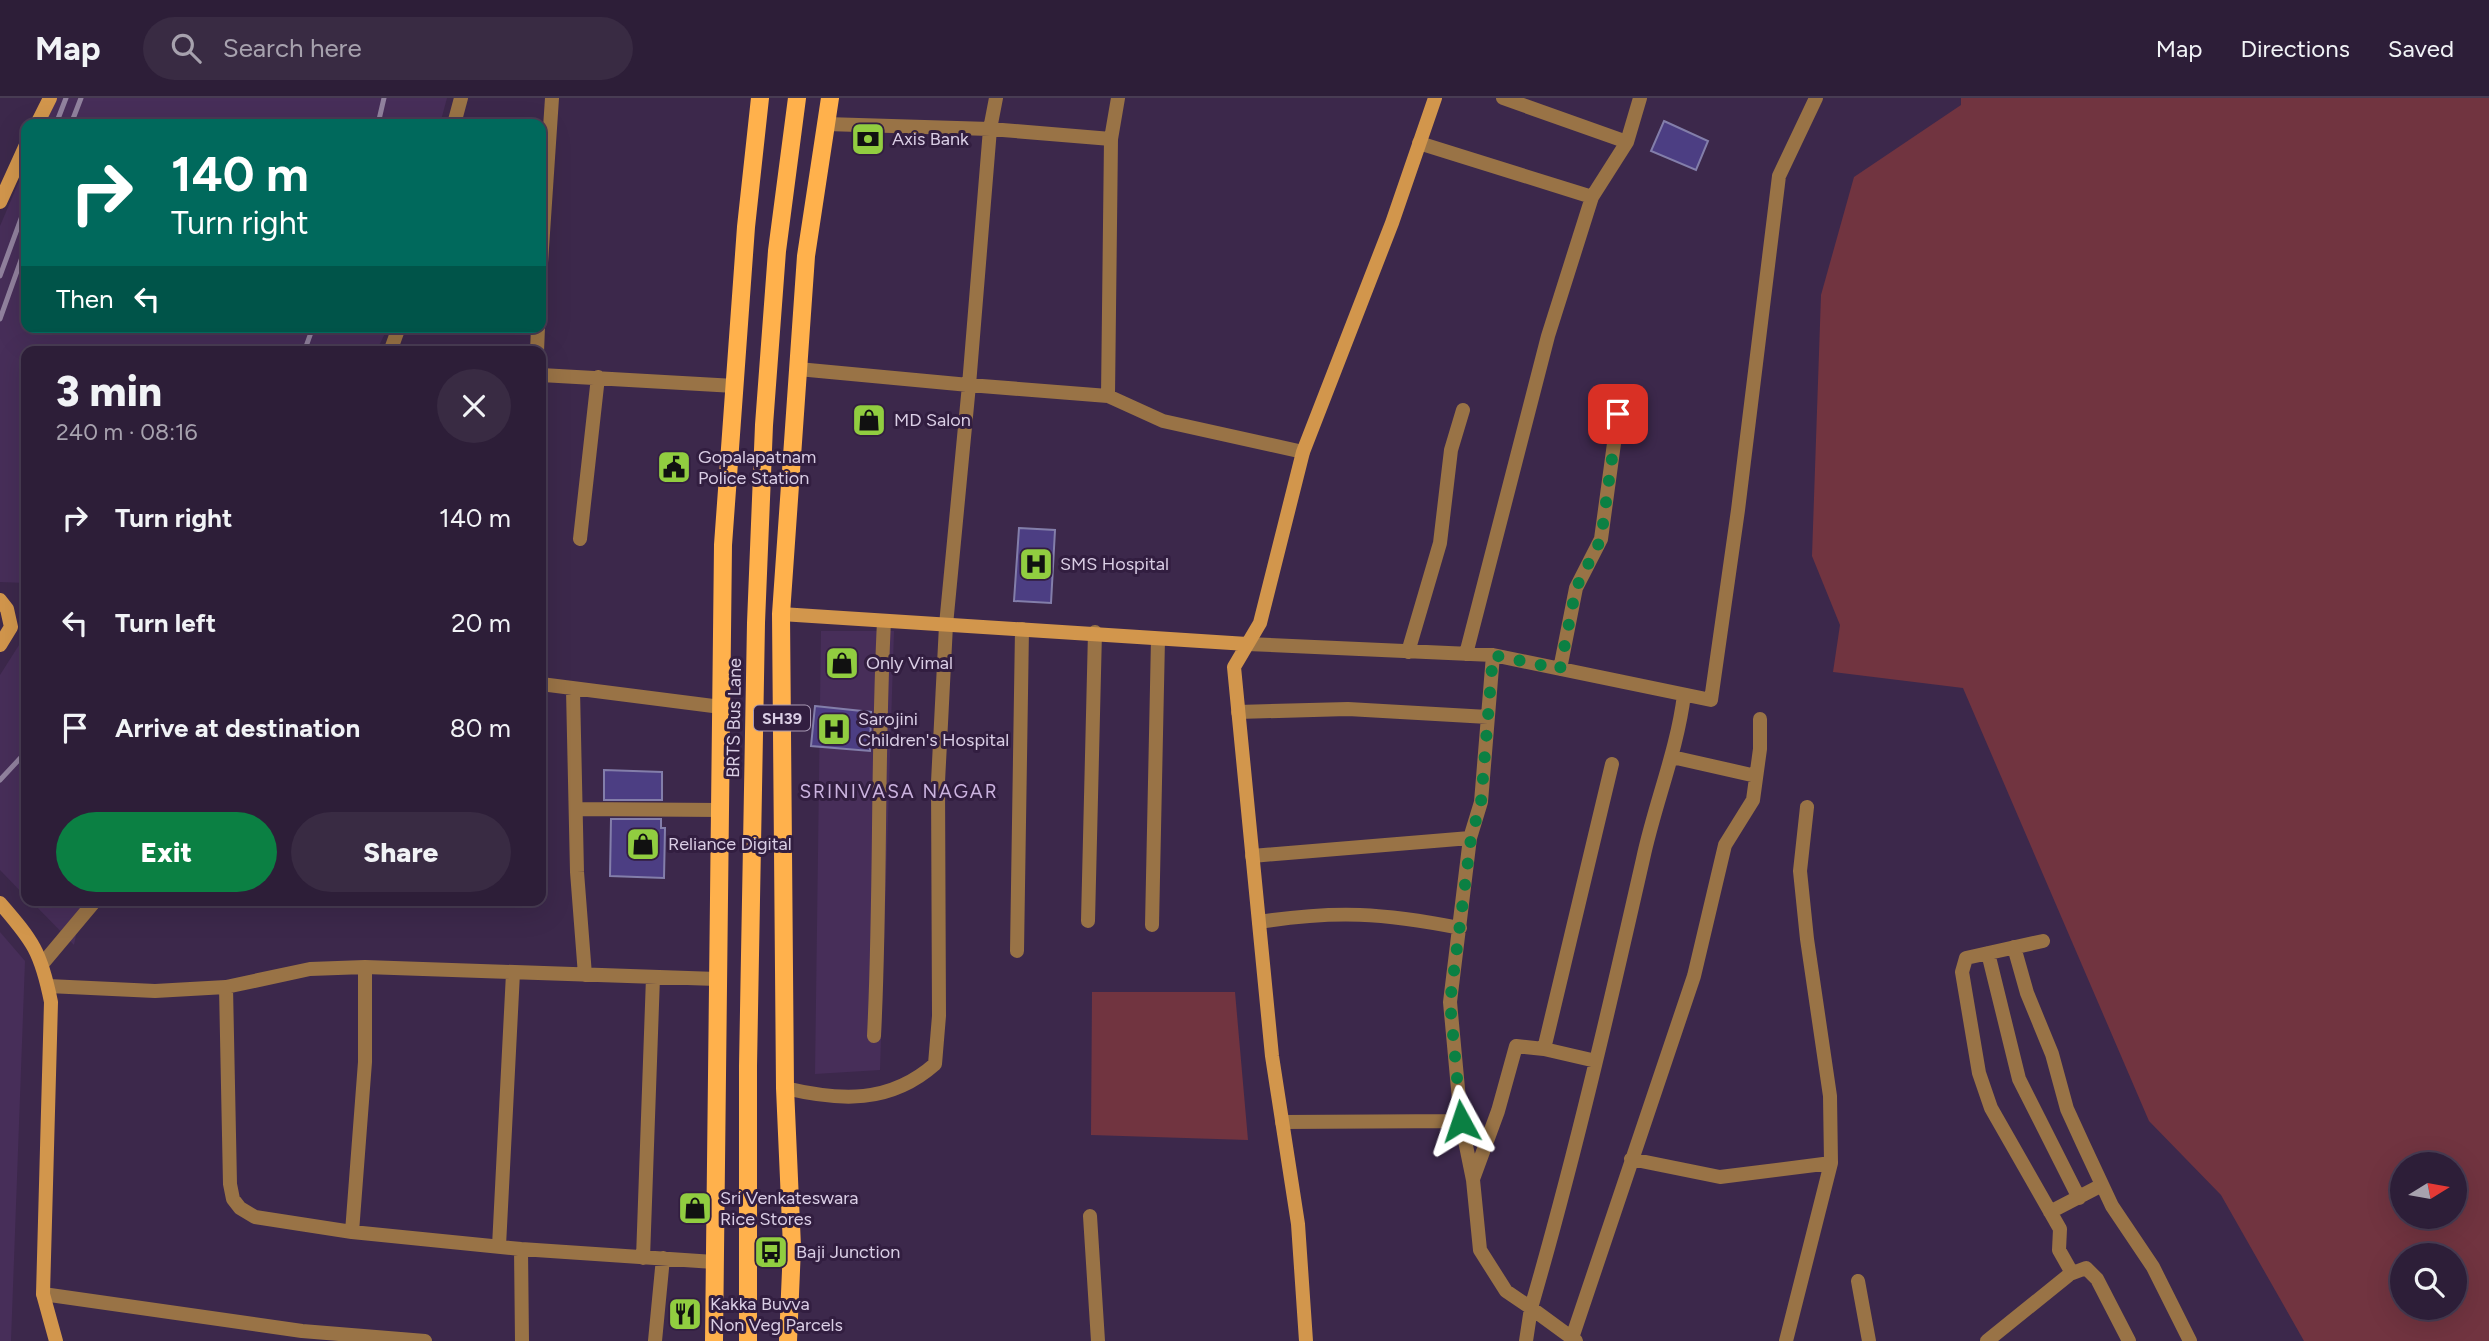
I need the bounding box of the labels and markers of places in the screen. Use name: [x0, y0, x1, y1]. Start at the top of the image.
bank icon: Axis Bank: [849, 120, 887, 158]
place label: Axis Bank: [892, 128, 969, 150]
pin: [1588, 384, 1648, 444]
shop icon: MD Salon: [850, 401, 888, 439]
place label: MD Salon: [894, 409, 971, 431]
place label: Gopalapatnam Police Station: [698, 446, 816, 489]
public building icon: Gopalapatnam Police Station: [655, 448, 693, 486]
hospital icon: SMS Hospital: [1017, 545, 1055, 583]
place label: SMS Hospital: [1060, 553, 1169, 575]
shop icon: Only Vimal: [823, 644, 861, 682]
place label: Only Vimal: [866, 652, 953, 674]
place label: Sarojini Children's Hospital: [858, 708, 1009, 751]
hospital icon: Sarojini Children's Hospital: [815, 710, 853, 748]
shop icon: Reliance Digital: [624, 825, 662, 863]
place label: Reliance Digital: [668, 833, 792, 855]
place label: Sri Venkateswara Rice Stores: [720, 1187, 858, 1230]
shop icon: Sri Venkateswara Rice Stores: [676, 1189, 714, 1227]
bus stop icon: Baji Junction: [752, 1233, 790, 1271]
place label: Baji Junction: [796, 1241, 900, 1263]
place label: Kakka Buvva Non Veg Parcels: [710, 1293, 843, 1336]
restaurant icon: Kakka Buvva Non Veg Parcels: [666, 1295, 704, 1333]

